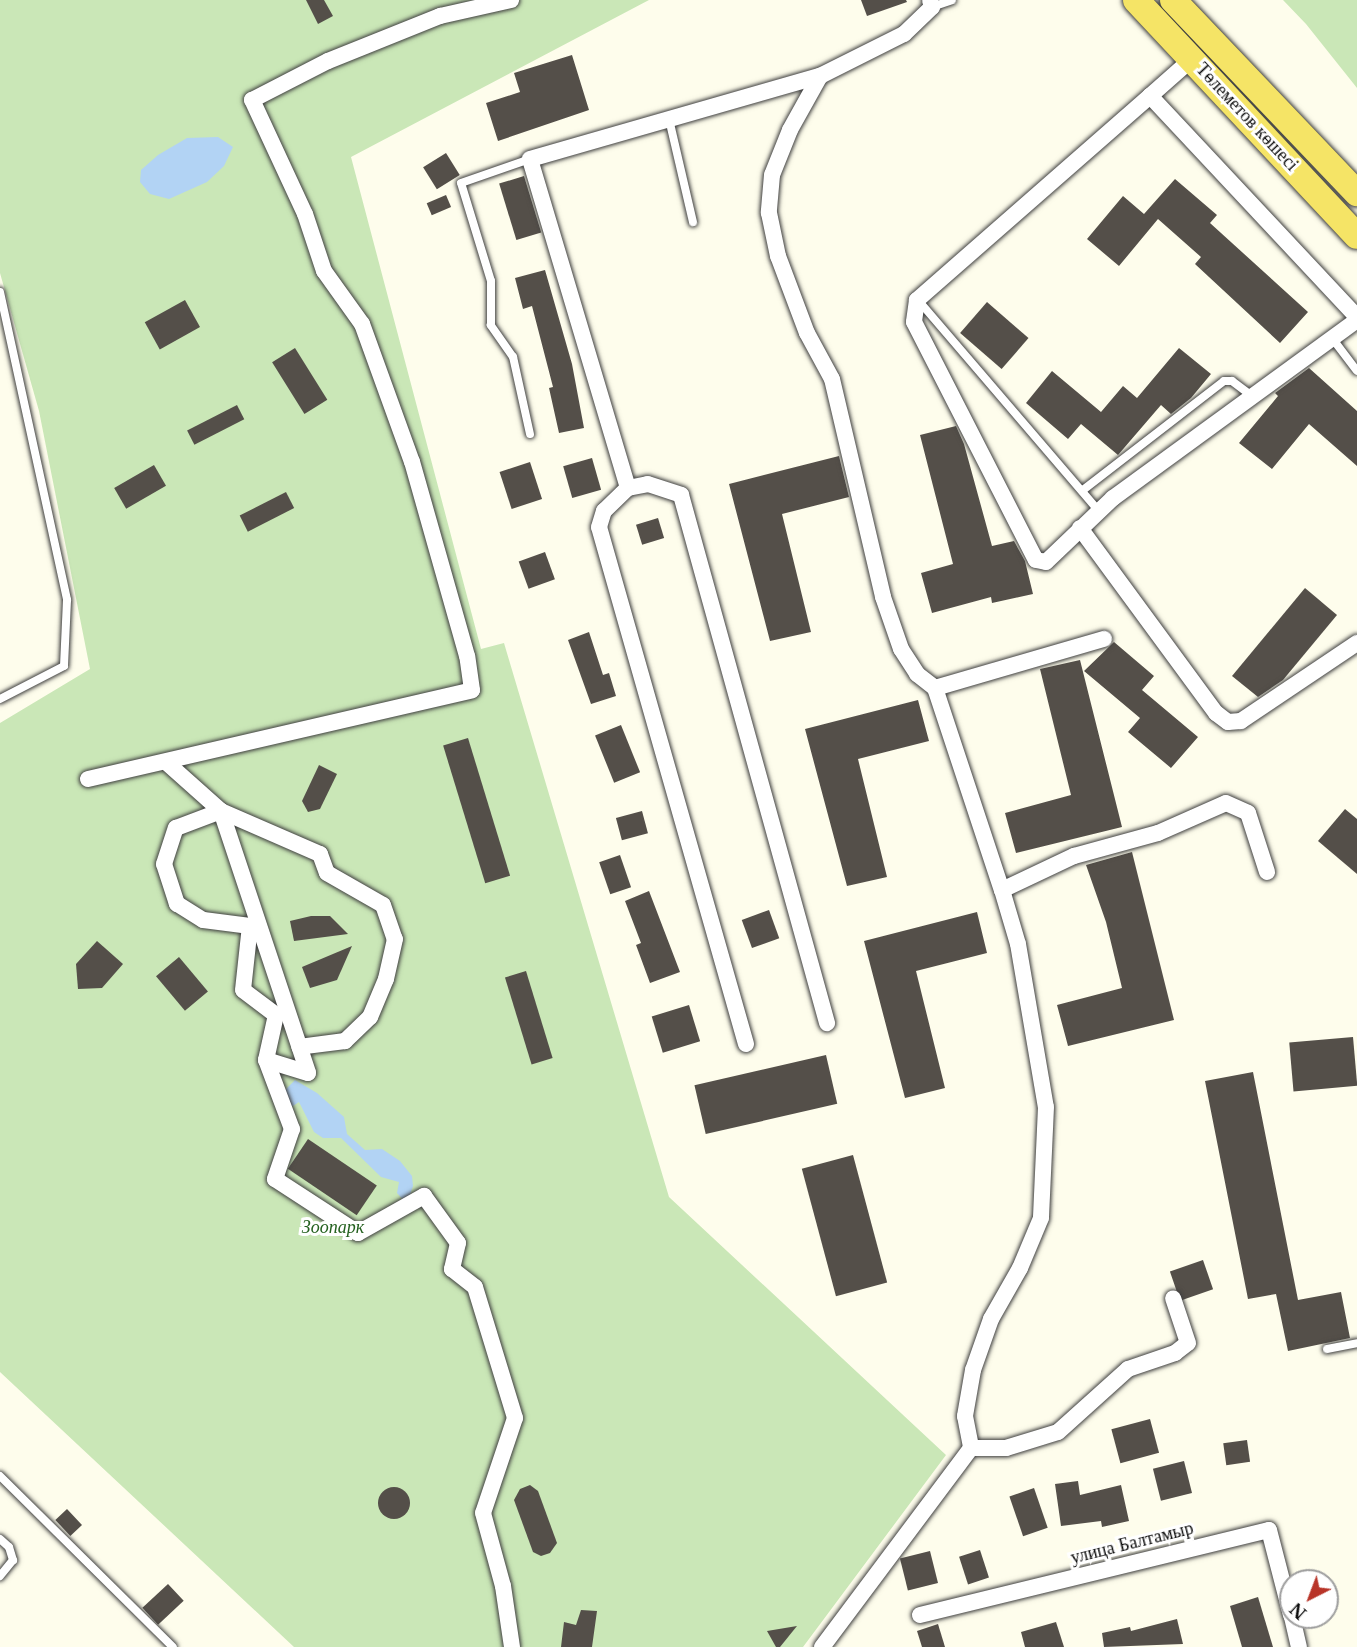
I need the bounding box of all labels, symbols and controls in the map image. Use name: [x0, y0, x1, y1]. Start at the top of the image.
street label: Төлеметов көшесі: [1191, 59, 1303, 175]
park label: Зоопарк: [302, 1216, 364, 1238]
street label: улица Балтамыр: [1068, 1517, 1196, 1569]
north arrow: [1279, 1569, 1339, 1629]
text: N: [1286, 1598, 1311, 1623]

